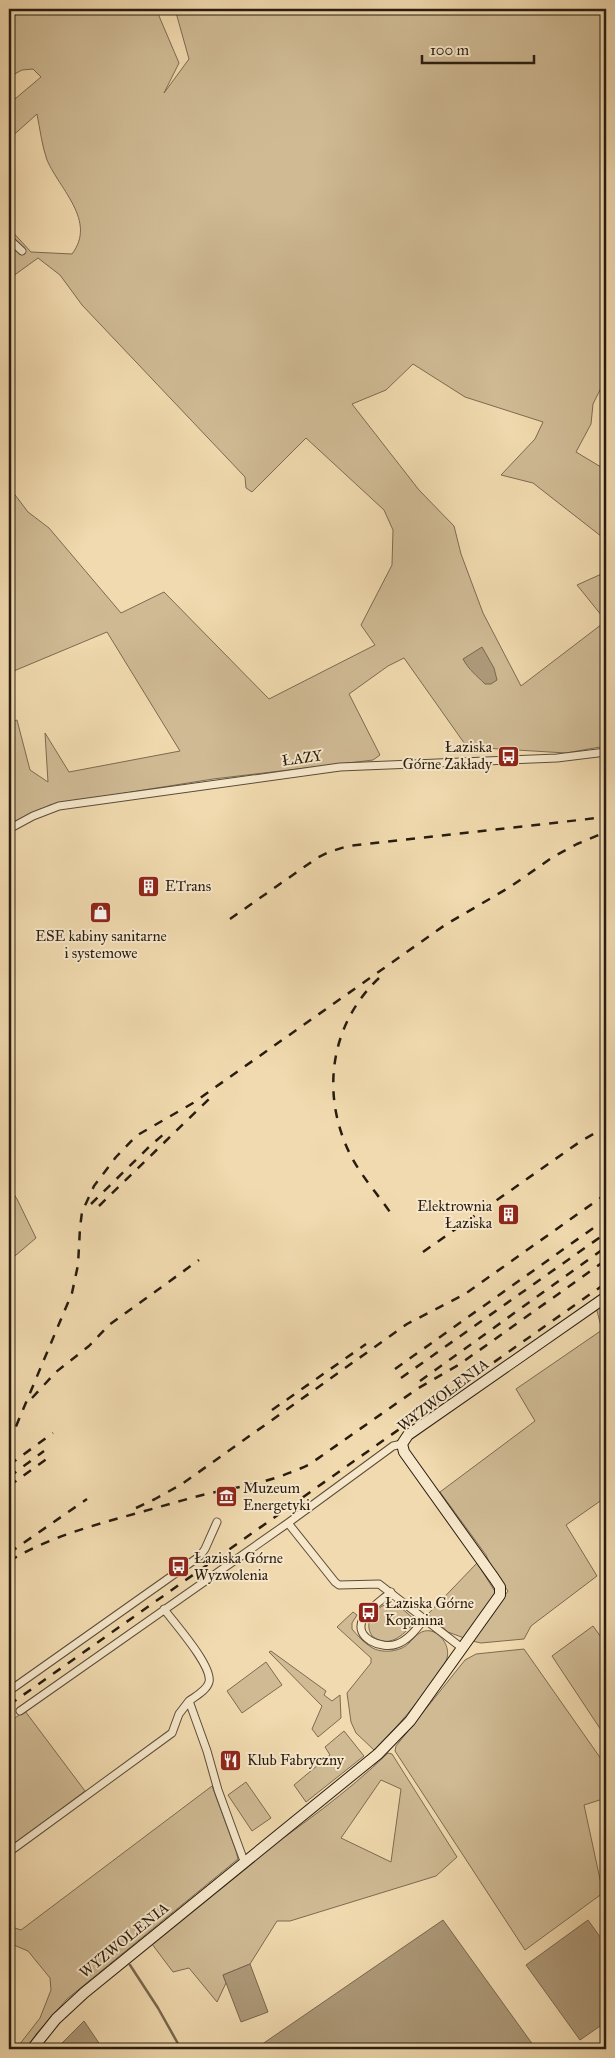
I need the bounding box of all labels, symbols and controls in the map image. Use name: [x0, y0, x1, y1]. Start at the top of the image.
scale bar: [422, 32, 535, 64]
text: 100 m: [430, 41, 470, 59]
place label: Łaziska Górne Zakłady: [403, 738, 493, 773]
bus stop icon: Łaziska Górne Zakłady: [496, 744, 520, 768]
street label: ŁAZY: [281, 746, 324, 770]
building icon: ETrans: [137, 874, 161, 898]
place label: ETrans: [165, 877, 211, 895]
shop icon: ESE kabiny sanitarne i systemowe: [89, 901, 113, 925]
place label: ESE kabiny sanitarne i systemowe: [35, 927, 167, 962]
place label: Elektrownia Łaziska: [417, 1197, 493, 1232]
building icon: Elektrownia Łaziska: [496, 1203, 520, 1227]
street label: WYZWOLENIA: [394, 1355, 492, 1435]
place label: Muzeum Energetyki: [243, 1479, 310, 1514]
museum icon: Muzeum Energetyki: [215, 1485, 239, 1509]
place label: Łaziska Górne Wyzwolenia: [194, 1549, 283, 1584]
bus stop icon: Łaziska Górne Wyzwolenia: [166, 1555, 190, 1579]
place label: Łaziska Górne Kopanina: [385, 1594, 474, 1629]
bus stop icon: Łaziska Górne Kopanina: [357, 1600, 381, 1624]
restaurant icon: Klub Fabryczny: [219, 1748, 243, 1772]
place label: Klub Fabryczny: [247, 1751, 345, 1769]
street label: WYZWOLENIA: [76, 1898, 172, 1982]

